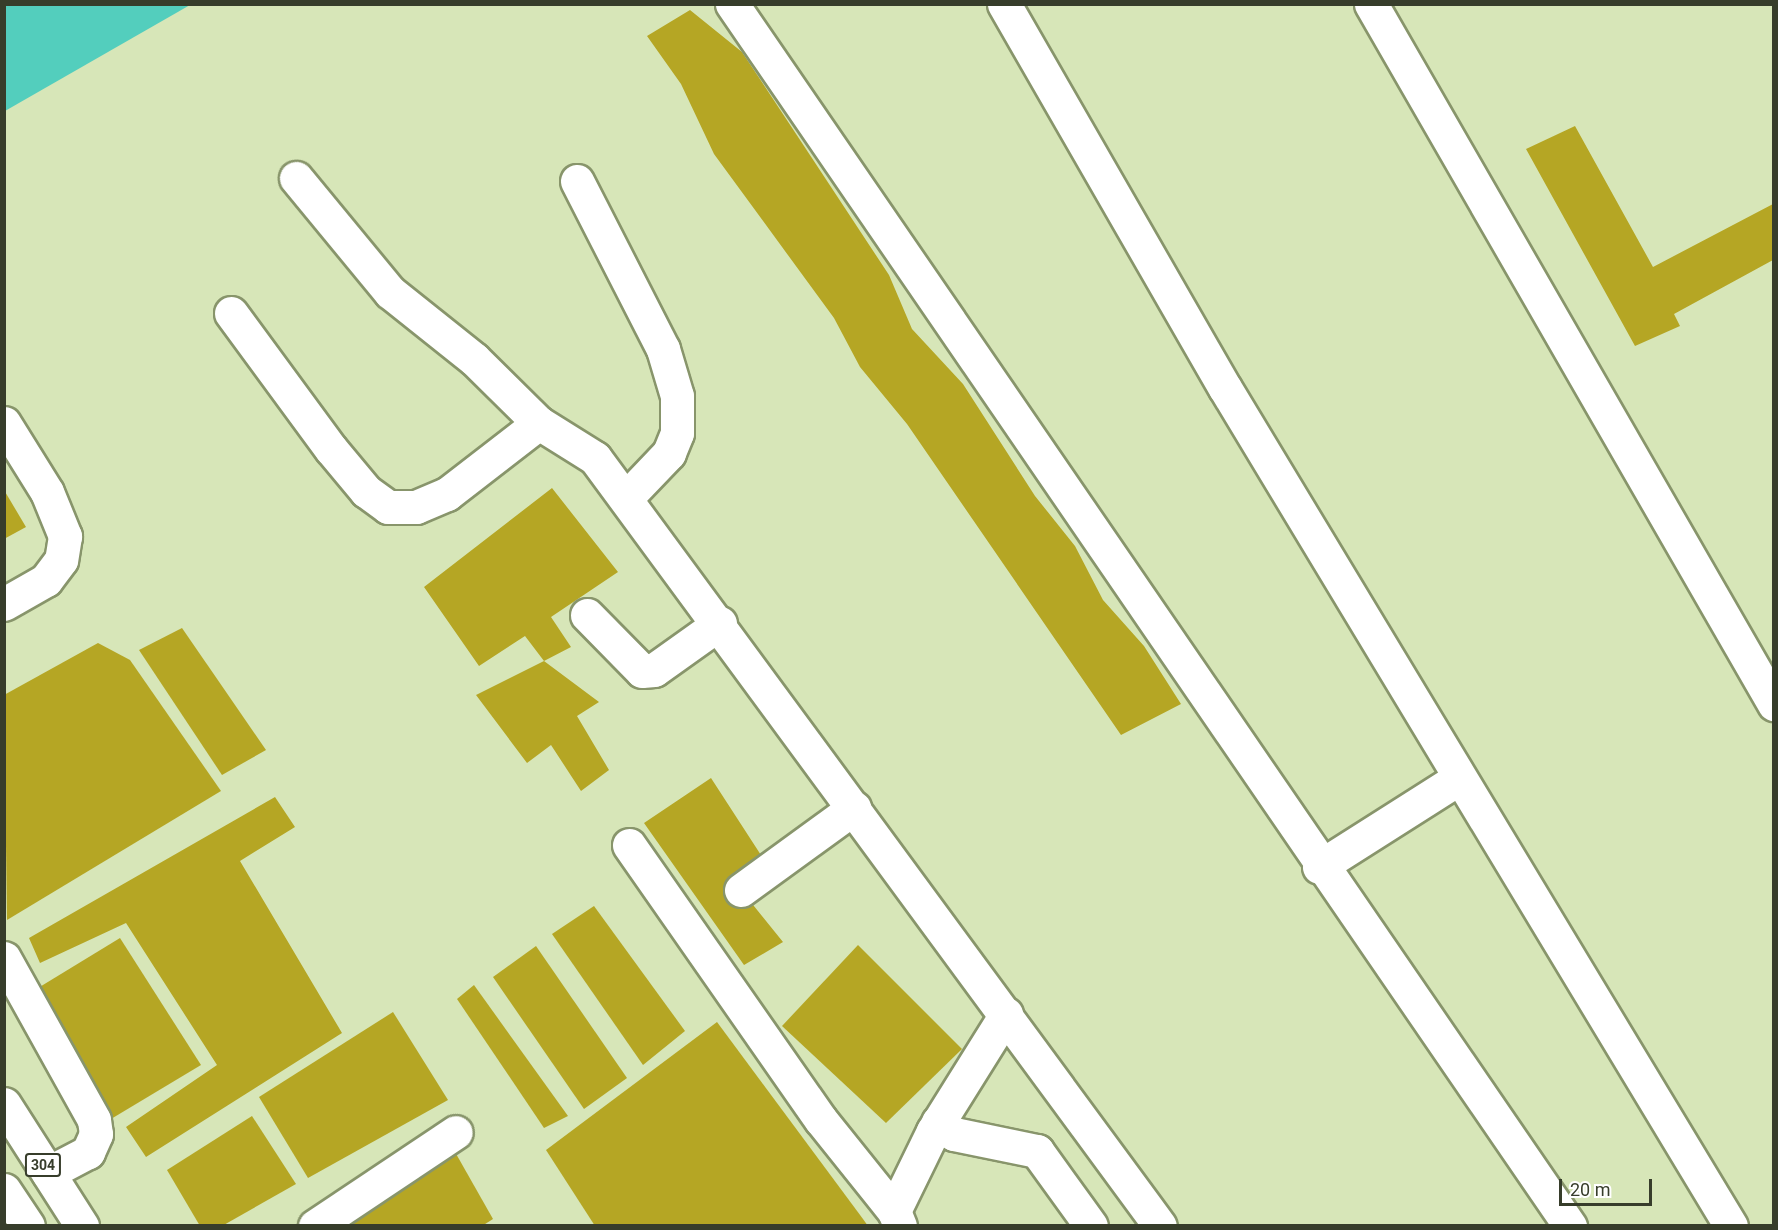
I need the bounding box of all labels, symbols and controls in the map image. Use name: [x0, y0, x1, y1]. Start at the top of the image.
road number: 304: [24, 1154, 63, 1176]
scale bar: [1562, 1167, 1655, 1205]
text: 20 m: [1570, 1179, 1610, 1200]

